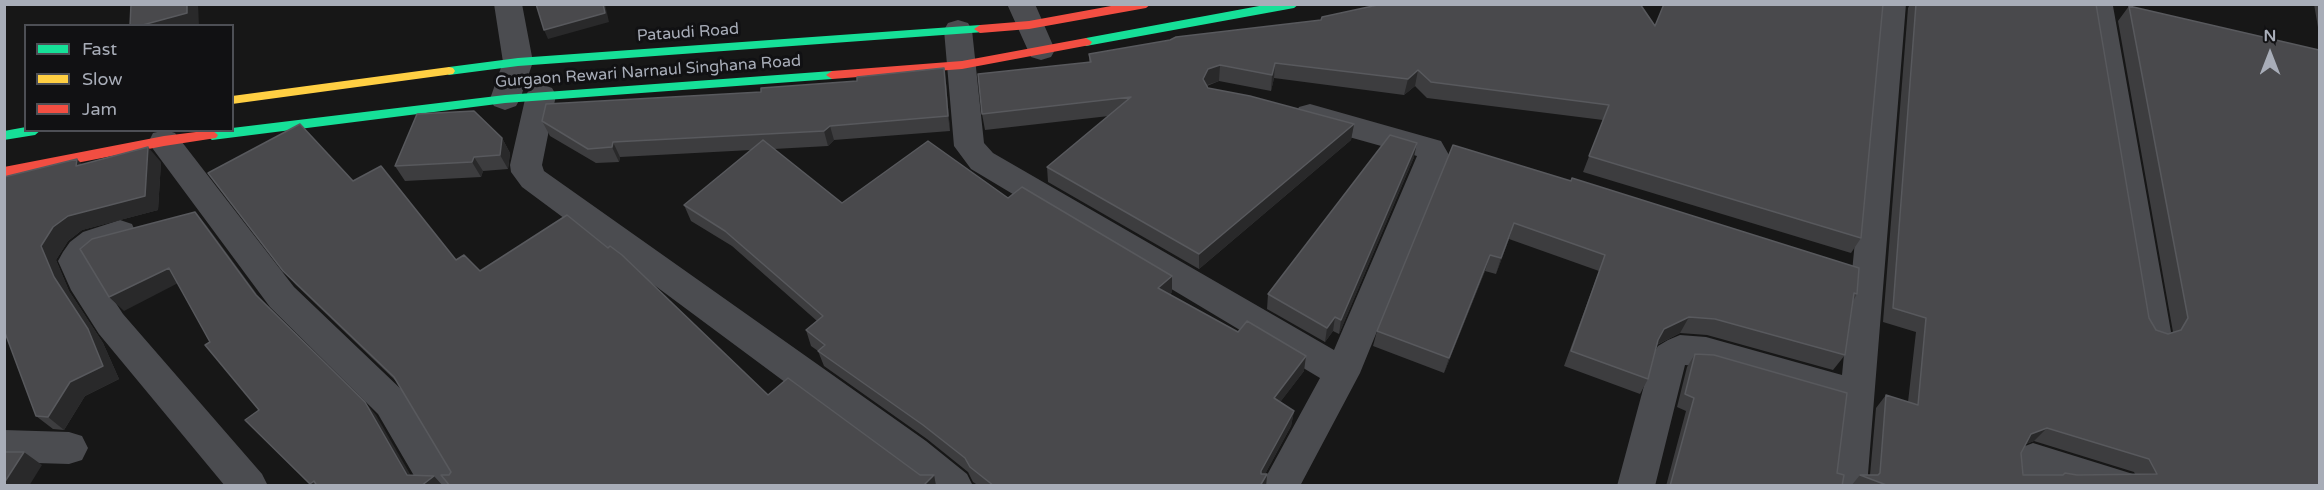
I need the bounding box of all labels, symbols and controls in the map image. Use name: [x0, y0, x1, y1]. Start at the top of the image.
street label: Pataudi Road: [636, 20, 740, 46]
legend: [24, 24, 234, 132]
north arrow: [2240, 24, 2300, 84]
text: N: [2264, 26, 2276, 46]
text: Fast: [82, 38, 117, 60]
street label: Gurgaon Rewari Narnaul Singhana Road: [494, 52, 802, 92]
text: Slow: [82, 68, 123, 90]
text: Jam: [82, 98, 117, 120]

